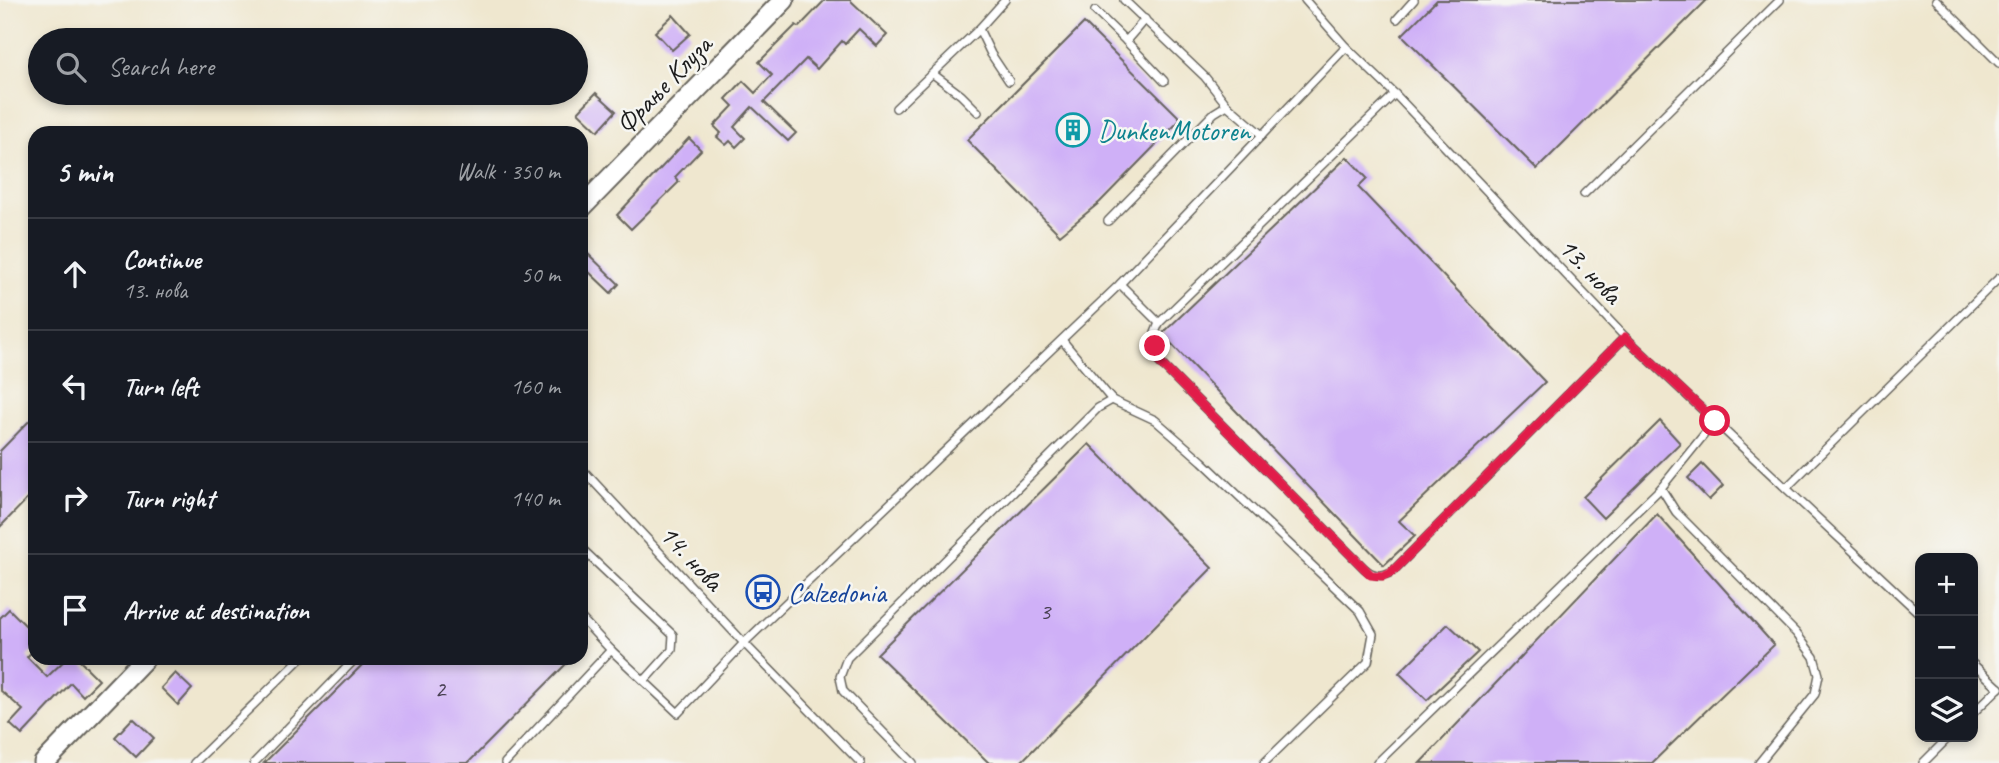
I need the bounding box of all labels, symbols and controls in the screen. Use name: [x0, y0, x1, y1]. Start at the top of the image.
street label: Фрање Клуза: [608, 26, 721, 141]
search box: [28, 28, 588, 105]
icon: search: [52, 48, 90, 86]
text: Search here: [108, 50, 214, 83]
building icon: DunkenMotoren: [1054, 111, 1092, 149]
place label: DunkenMotoren: [1098, 113, 1251, 148]
text: 5 min: [56, 153, 113, 191]
text: Walk · 350 m: [456, 157, 560, 186]
street label: 13. нова: [1551, 230, 1631, 312]
text: Continue: [123, 243, 201, 276]
icon: ahead: [56, 255, 94, 293]
text: 50 m: [521, 260, 560, 289]
text: 13. нова: [123, 276, 187, 305]
route end: [1139, 330, 1170, 361]
icon: left: [56, 367, 94, 405]
text: Turn left: [123, 370, 198, 403]
text: 160 m: [511, 372, 560, 401]
route start: [1699, 405, 1730, 436]
icon: right: [56, 479, 94, 517]
text: Turn right: [123, 482, 214, 515]
text: 140 m: [511, 484, 560, 513]
street label: 14. нова: [652, 517, 732, 599]
map controls: [1915, 553, 1978, 742]
button: +: [1915, 553, 1978, 616]
bus stop icon: Calzedonia: [744, 573, 782, 611]
place label: Calzedonia: [788, 575, 888, 610]
icon: arrive: [56, 591, 94, 629]
text: Arrive at destination: [123, 594, 309, 627]
house number: 3: [1040, 596, 1053, 626]
button: −: [1915, 616, 1978, 679]
house number: 2: [435, 674, 448, 704]
button: layers: [1915, 679, 1978, 742]

